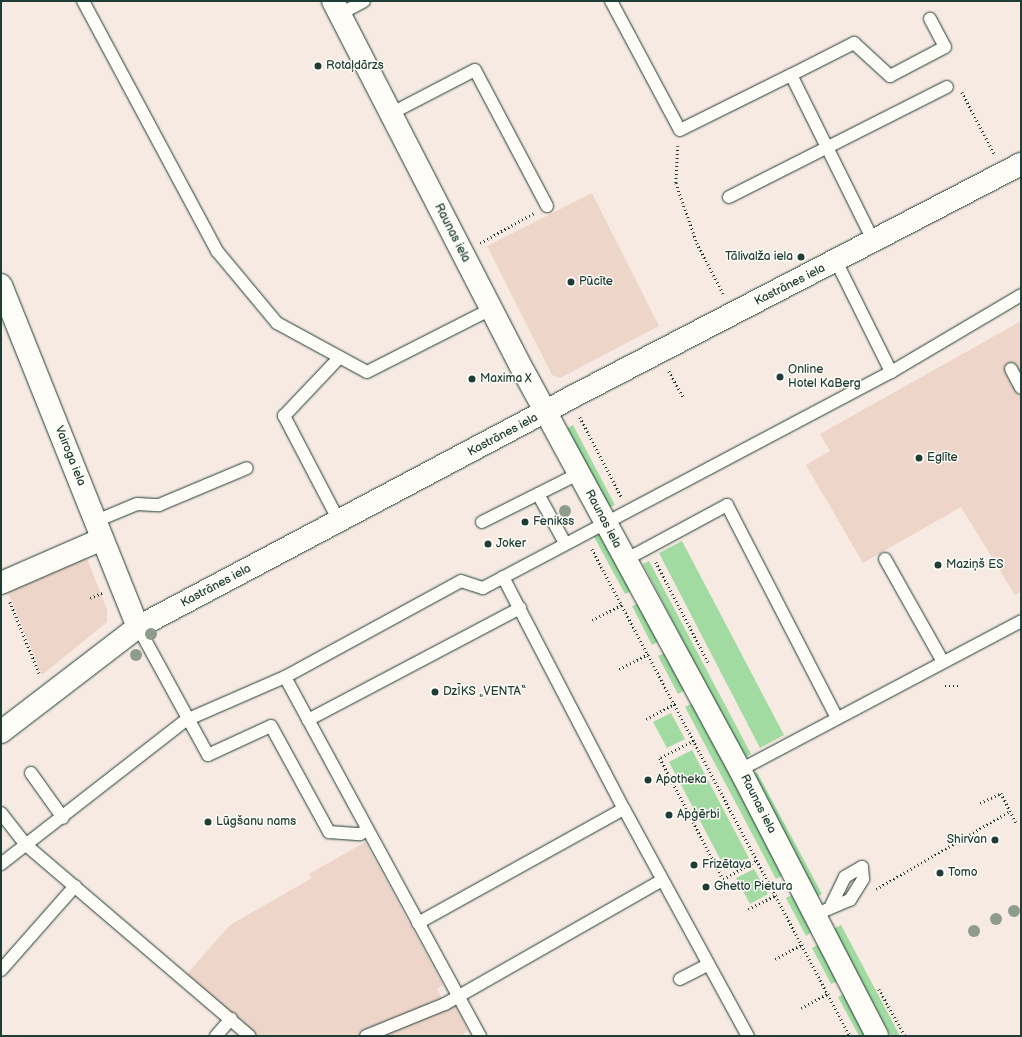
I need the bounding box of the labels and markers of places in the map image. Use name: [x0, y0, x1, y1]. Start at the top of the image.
place label: Rotaļdārzs: [326, 59, 384, 73]
marker: Rotaļdārzs: [313, 61, 323, 71]
place label: Tālivalža iela: [725, 250, 793, 264]
marker: Tālivalža iela: [796, 252, 806, 262]
place label: Pūcīte: [579, 275, 613, 289]
marker: Pūcīte: [566, 277, 576, 287]
place label: Online Hotel KaBerg: [788, 363, 861, 391]
place label: Maxima X: [480, 372, 532, 386]
marker: Online Hotel KaBerg: [775, 372, 785, 382]
marker: Maxima X: [467, 374, 477, 384]
place label: Eglīte: [927, 451, 958, 465]
marker: Eglīte: [914, 453, 924, 463]
place label: Fenikss: [533, 515, 574, 529]
marker: Fenikss: [520, 517, 530, 527]
place label: Joker: [496, 537, 526, 551]
marker: Joker: [483, 539, 493, 549]
place label: Maziņš ES: [946, 558, 1004, 572]
marker: Maziņš ES: [933, 560, 943, 570]
place label: DzĪKS „VENTA“: [443, 685, 526, 699]
marker: DzĪKS „VENTA“: [430, 687, 440, 697]
place label: Apotheka: [656, 773, 707, 787]
marker: Apotheka: [643, 775, 653, 785]
place label: Apģērbi: [677, 808, 719, 822]
marker: Apģērbi: [664, 810, 674, 820]
place label: Lūgšanu nams: [216, 815, 296, 829]
marker: Lūgšanu nams: [203, 817, 213, 827]
place label: Shirvan: [947, 833, 987, 847]
marker: Shirvan: [990, 835, 1000, 845]
place label: Frizētava: [702, 858, 752, 872]
marker: Frizētava: [689, 860, 699, 870]
place label: Tomo: [948, 866, 978, 880]
marker: Tomo: [935, 868, 945, 878]
place label: Ghetto Pietura: [714, 880, 792, 894]
marker: Ghetto Pietura: [701, 882, 711, 892]

